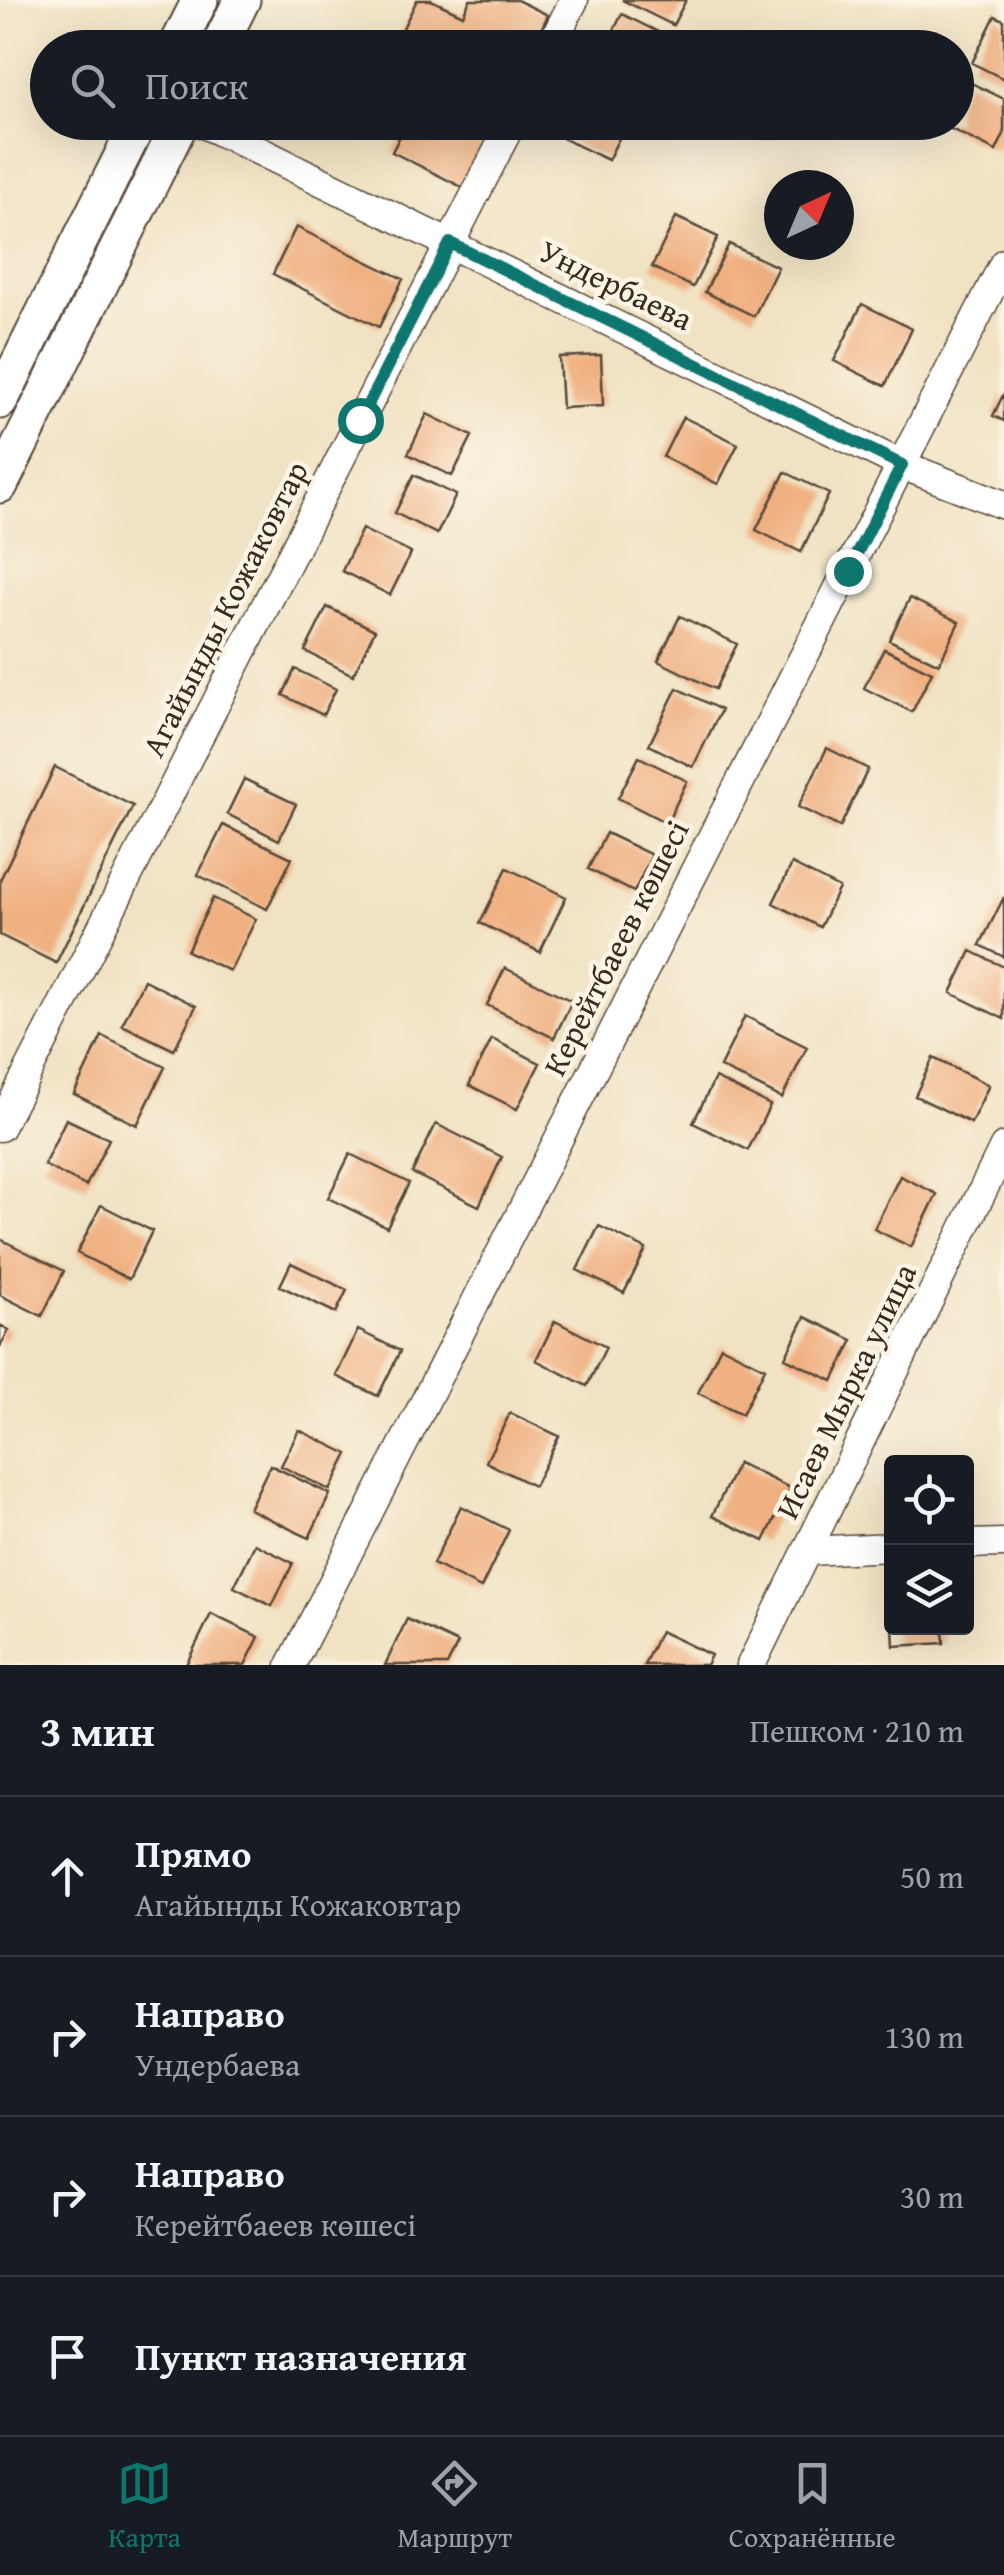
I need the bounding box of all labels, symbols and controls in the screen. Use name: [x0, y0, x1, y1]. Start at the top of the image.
search box: [30, 30, 974, 140]
text: Поиск: [145, 57, 248, 113]
icon: search: [65, 58, 120, 113]
north arrow: [764, 170, 854, 260]
street label: Ундербаева: [532, 227, 701, 342]
route start: [338, 398, 384, 444]
street label: Агайынды Кожаковтар: [130, 453, 320, 765]
route end: [826, 549, 872, 595]
street label: Керейтбаеев көшесі: [531, 812, 700, 1084]
street label: Исаев Мырка улица: [763, 1254, 928, 1526]
map controls: [884, 1455, 974, 1635]
button: locate: [884, 1455, 974, 1545]
button: layers: [884, 1545, 974, 1635]
text: 3 мин: [40, 1700, 155, 1761]
text: Пешком · 210 m: [749, 1707, 964, 1754]
text: Прямо: [135, 1825, 251, 1881]
icon: ahead: [40, 1849, 95, 1904]
text: 50 m: [900, 1853, 964, 1900]
text: Агайынды Кожаковтар: [135, 1881, 461, 1928]
text: Направо: [135, 1985, 285, 2041]
icon: right: [40, 2009, 95, 2064]
text: 130 m: [885, 2013, 964, 2060]
text: Ундербаева: [135, 2041, 300, 2088]
text: Направо: [135, 2145, 285, 2201]
icon: right: [40, 2169, 95, 2224]
text: 30 m: [900, 2173, 964, 2220]
text: Керейтбаеев көшесі: [135, 2201, 416, 2248]
text: Пункт назначения: [135, 2328, 467, 2384]
icon: arrive: [40, 2329, 95, 2384]
tab: Карта: [108, 2456, 181, 2557]
tab: Маршрут: [398, 2456, 512, 2557]
tab: Сохранённые: [729, 2456, 896, 2557]

